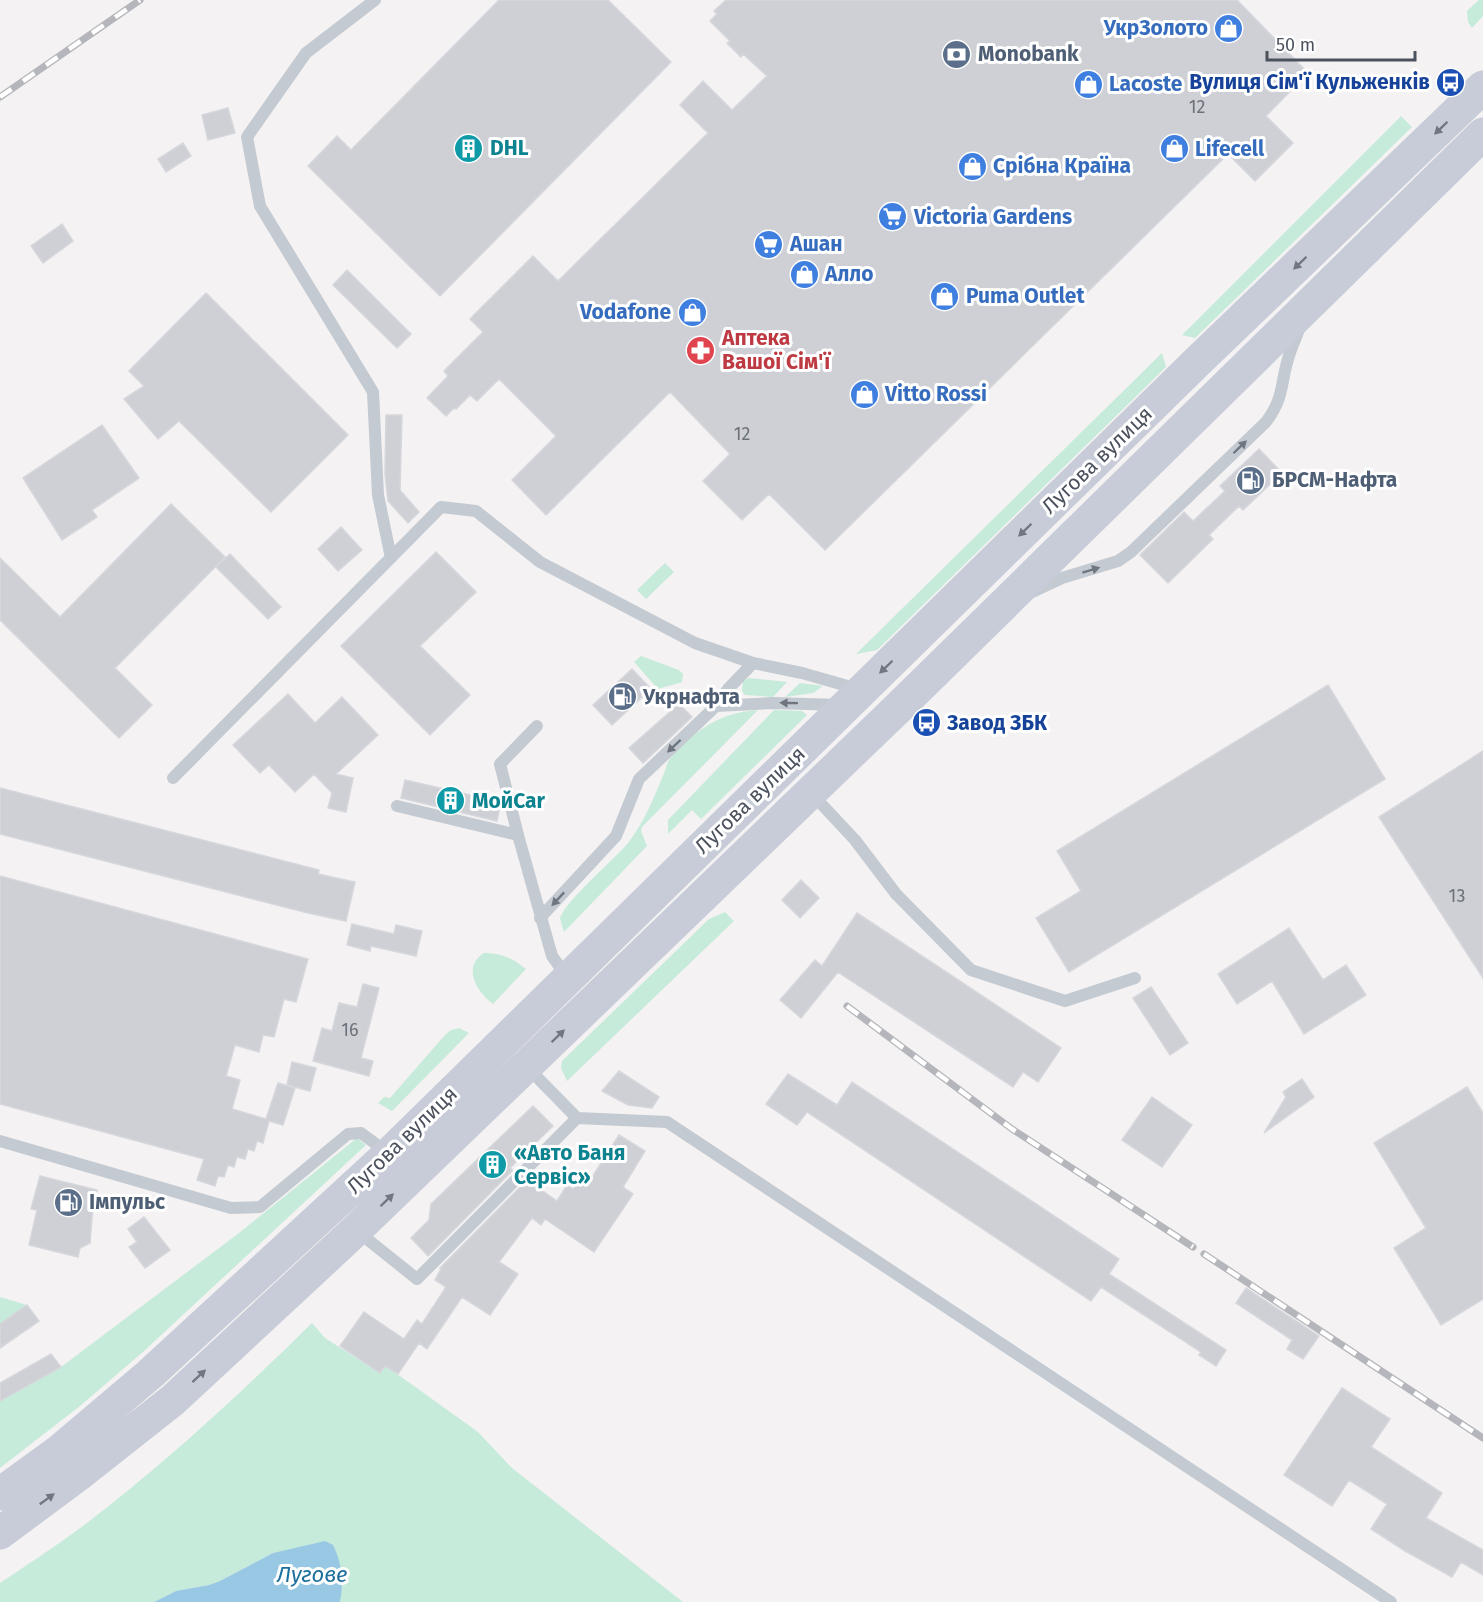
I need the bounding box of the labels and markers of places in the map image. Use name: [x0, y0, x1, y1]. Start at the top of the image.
shop icon: УкрЗолото: [1213, 12, 1245, 44]
place label: УкрЗолото: [1103, 15, 1208, 41]
bank icon: Monobank: [941, 38, 973, 70]
place label: Monobank: [978, 41, 1079, 67]
bus stop icon: Вулиця Сім'ї Кульженків: [1435, 66, 1467, 98]
shop icon: Lacoste: [1072, 68, 1104, 100]
place label: Вулиця Сім'ї Кульженків: [1189, 69, 1430, 95]
place label: Lacoste: [1109, 71, 1183, 97]
building icon: DHL: [453, 132, 485, 164]
shop icon: Lifecell: [1158, 133, 1190, 165]
place label: DHL: [490, 135, 529, 161]
place label: Lifecell: [1195, 136, 1265, 162]
shop icon: Срібна Країна: [956, 150, 988, 182]
place label: Срібна Країна: [993, 153, 1131, 179]
supermarket icon: Victoria Gardens: [877, 201, 909, 233]
place label: Victoria Gardens: [913, 204, 1072, 230]
supermarket icon: Ашан: [753, 228, 785, 260]
place label: Ашан: [789, 231, 843, 257]
shop icon: Алло: [788, 258, 820, 290]
place label: Алло: [824, 261, 874, 287]
shop icon: Puma Outlet: [929, 280, 961, 312]
place label: Puma Outlet: [966, 283, 1085, 309]
shop icon: Vodafone: [676, 296, 708, 328]
place label: Vodafone: [579, 299, 671, 325]
place label: Аптека Вашої Сім'ї: [721, 325, 832, 375]
pharmacy icon: Аптека Вашої Сім'ї: [685, 334, 717, 366]
shop icon: Vitto Rossi: [848, 378, 880, 410]
place label: Vitto Rossi: [884, 381, 987, 407]
fuel station icon: БРСМ-Нафта: [1235, 464, 1267, 496]
place label: БРСМ-Нафта: [1272, 467, 1397, 493]
fuel station icon: Укрнафта: [606, 681, 638, 713]
place label: Укрнафта: [642, 684, 740, 710]
bus stop icon: Завод ЗБК: [910, 707, 942, 739]
place label: Завод ЗБК: [946, 710, 1048, 736]
building icon: МойCar: [435, 785, 467, 817]
place label: МойCar: [472, 788, 546, 814]
place label: «Авто Баня Сервіс»: [514, 1140, 626, 1190]
building icon: «Авто Баня Сервіс»: [477, 1149, 509, 1181]
fuel station icon: Імпульс: [52, 1186, 84, 1218]
place label: Імпульс: [89, 1189, 165, 1215]

